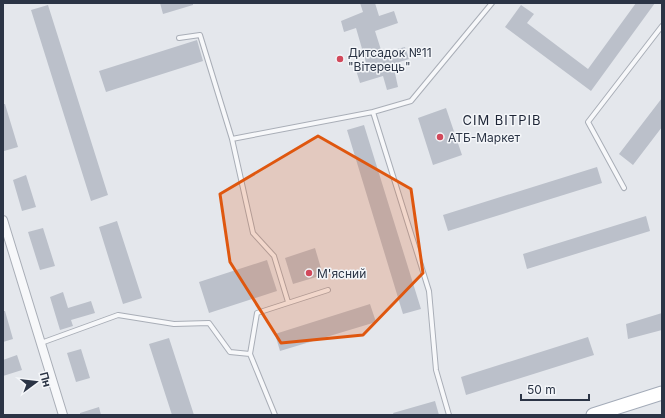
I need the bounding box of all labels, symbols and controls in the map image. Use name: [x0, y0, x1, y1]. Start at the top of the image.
place label: Дитсадок №11 "Вітерець": [348, 45, 432, 74]
marker: Дитсадок №11 "Вітерець": [335, 54, 345, 64]
district label: СІМ ВІТРІВ: [462, 112, 542, 128]
place label: АТБ-Маркет: [448, 130, 520, 145]
marker: АТБ-Маркет: [435, 132, 445, 142]
place label: М'ясний: [317, 266, 366, 281]
marker: М'ясний: [304, 268, 314, 278]
north arrow: [16, 362, 56, 402]
text: Пн: [37, 370, 54, 389]
scale bar: [521, 376, 589, 402]
text: 50 m: [527, 382, 556, 397]

